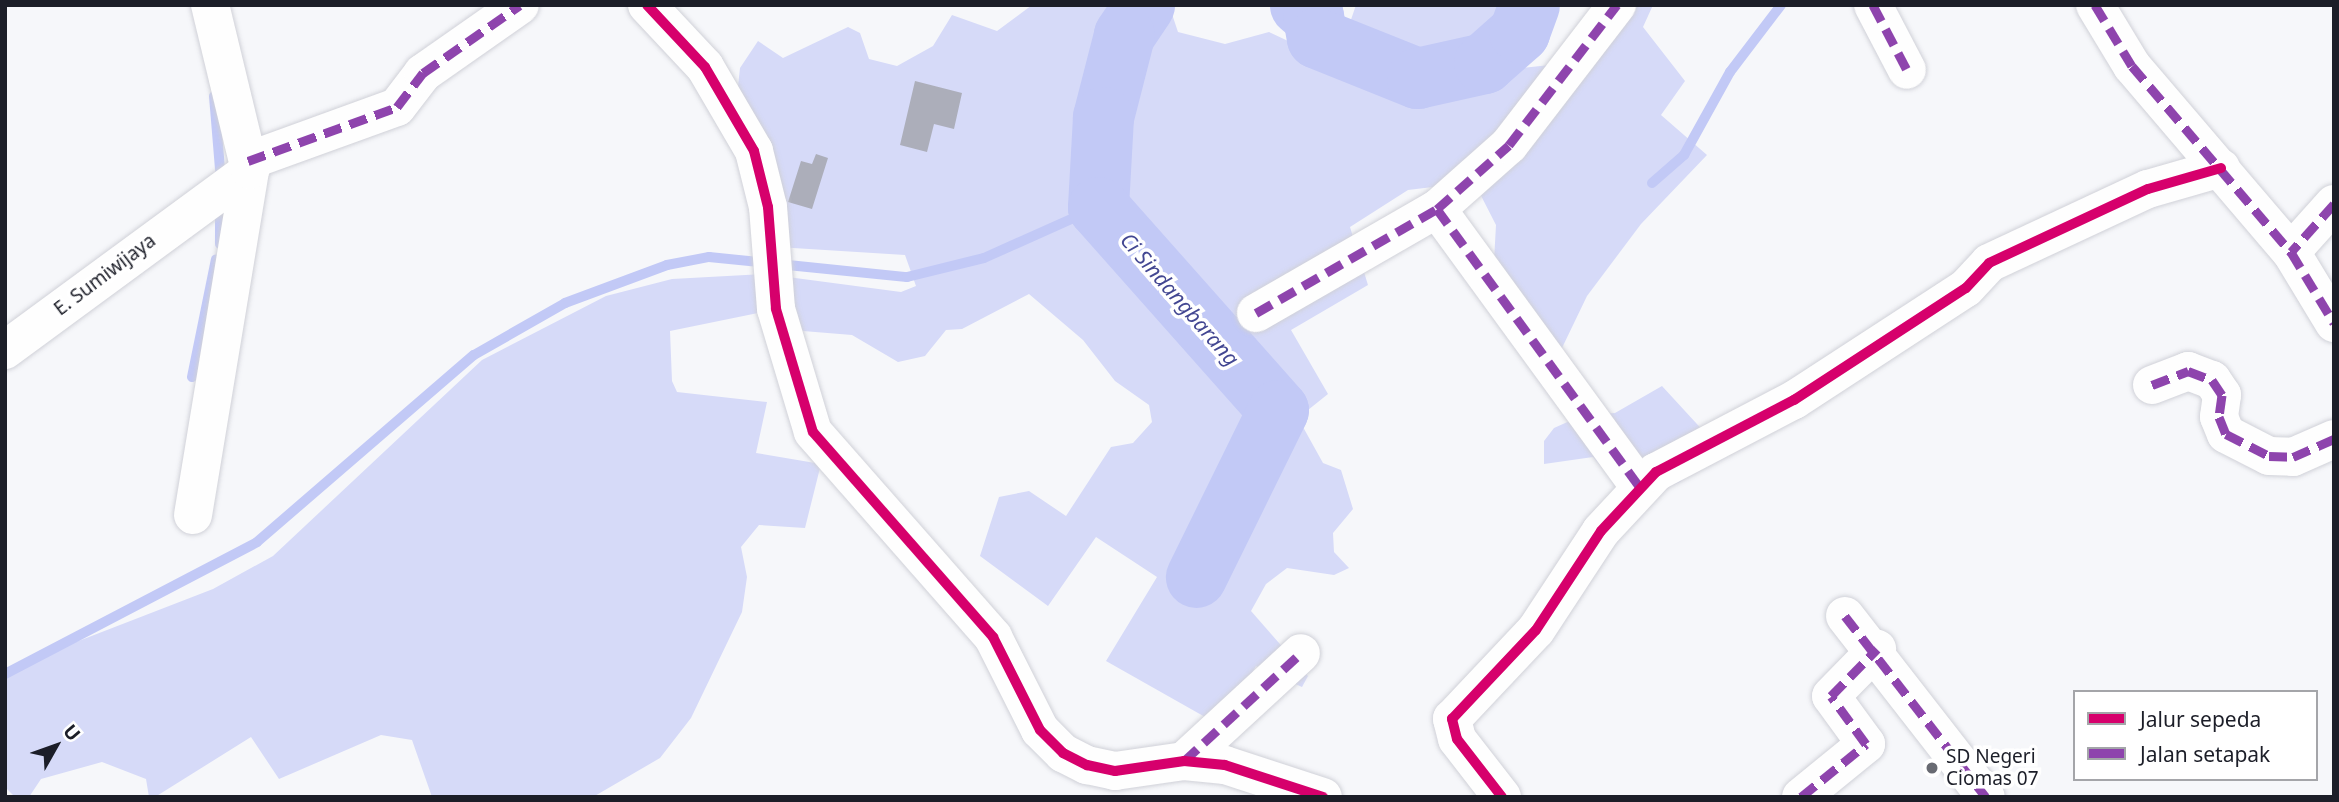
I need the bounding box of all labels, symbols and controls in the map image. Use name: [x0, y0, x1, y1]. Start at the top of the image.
water label: Ci Sindangbarang: [1115, 227, 1245, 371]
street label: E. Sumiwijaya: [50, 229, 160, 321]
legend: [2073, 690, 2318, 781]
text: Jalur sepeda: [2140, 705, 2261, 733]
north arrow: [21, 711, 91, 781]
text: U: [58, 719, 87, 746]
text: Jalan setapak: [2140, 740, 2270, 768]
place label: SD Negeri Ciomas 07: [1946, 746, 2039, 790]
marker: SD Negeri Ciomas 07: [1924, 760, 1940, 776]

